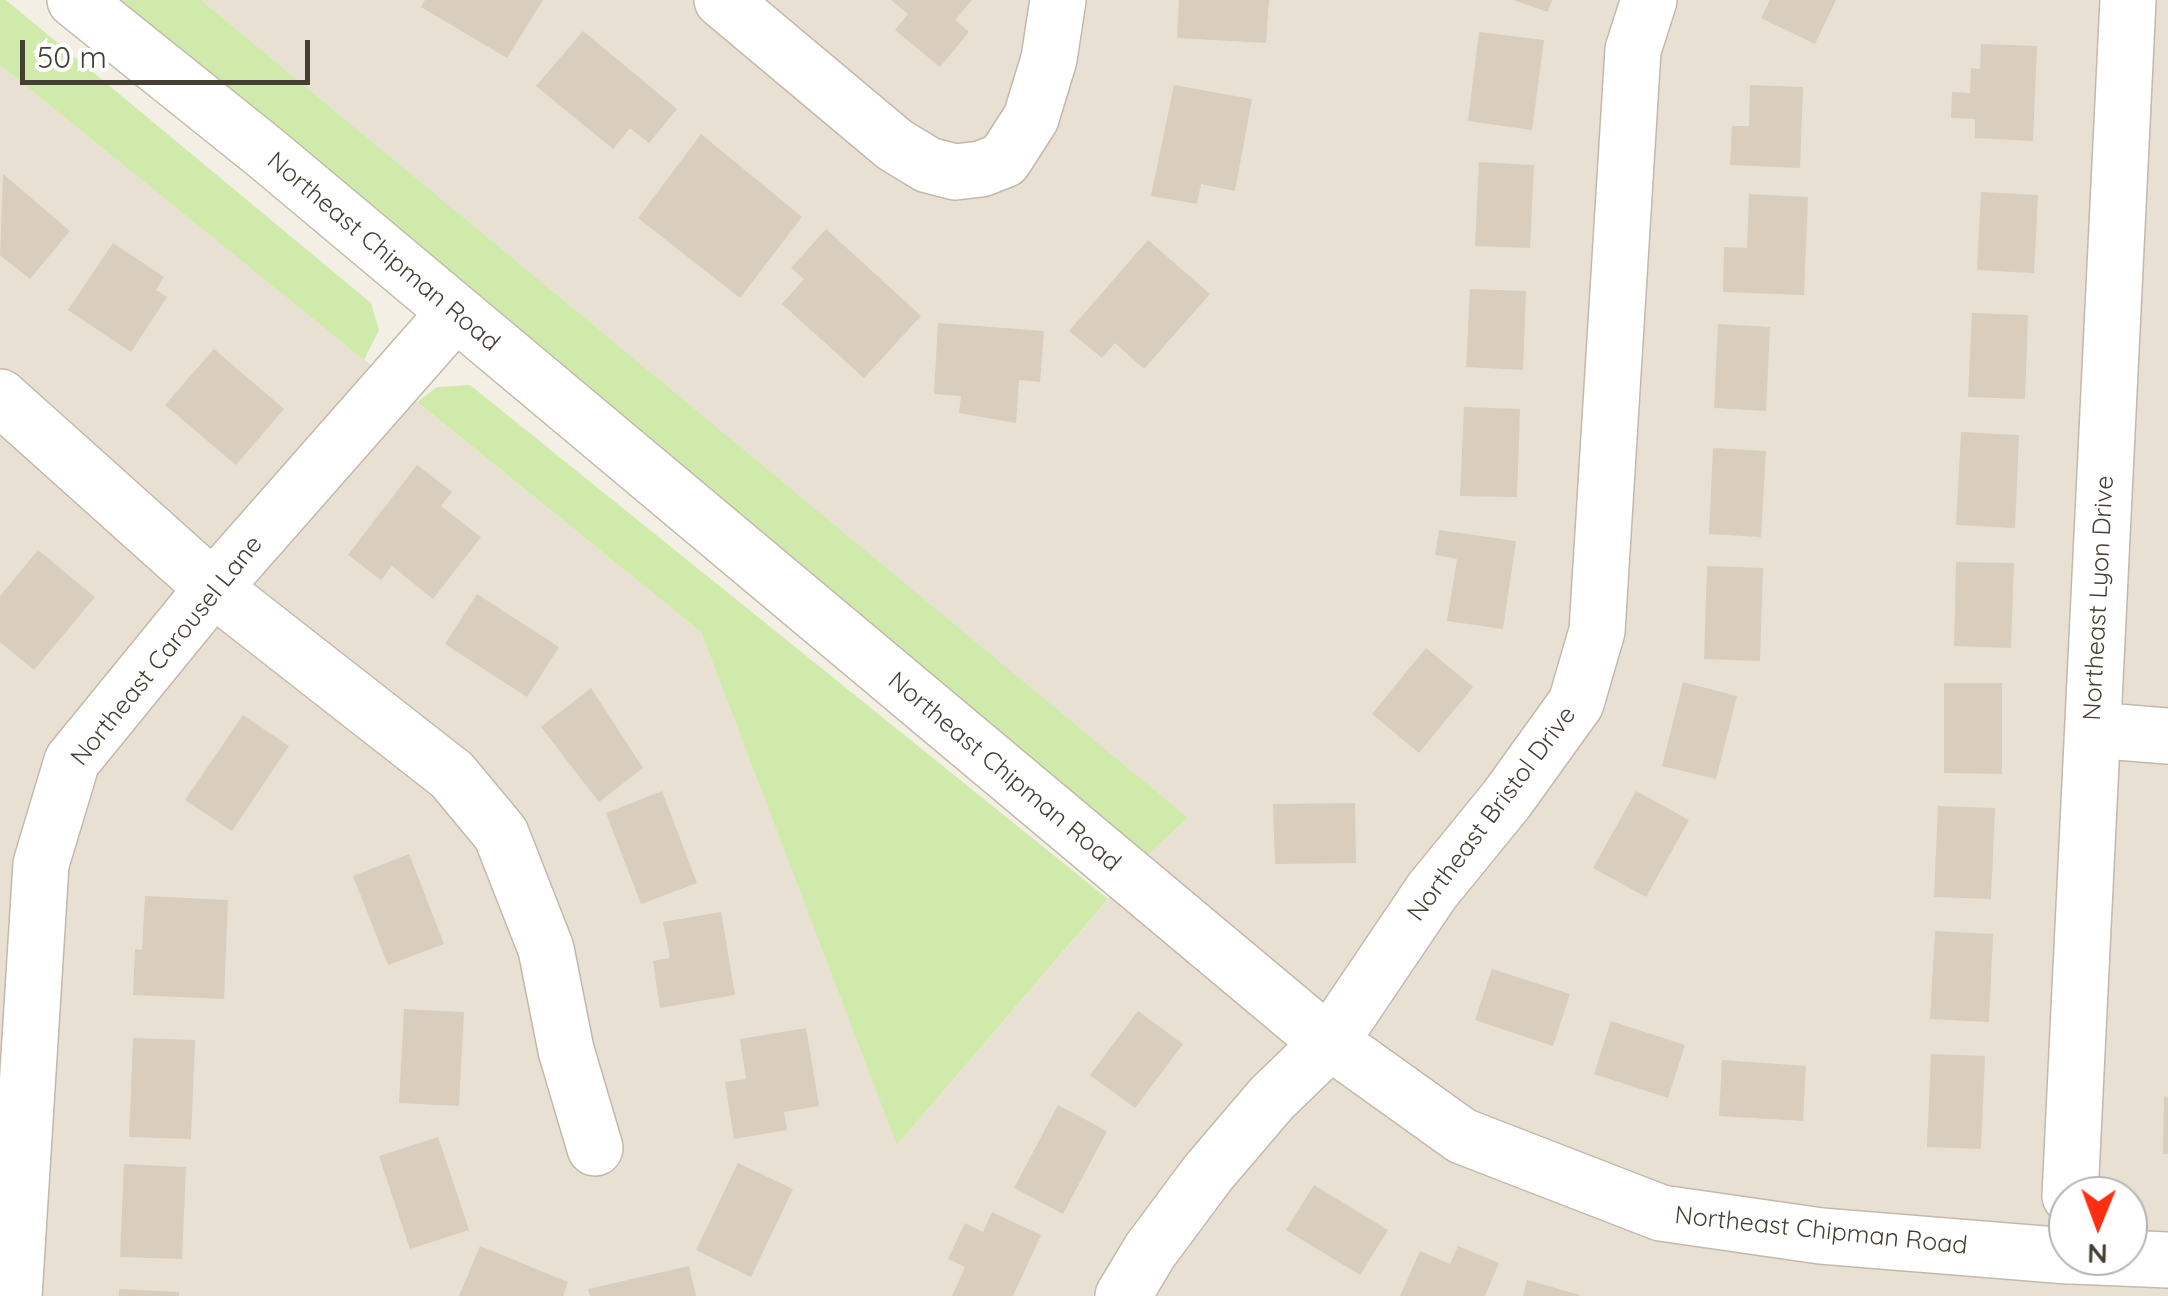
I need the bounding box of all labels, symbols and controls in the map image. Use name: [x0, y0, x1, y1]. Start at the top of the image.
scale bar: [25, 20, 315, 82]
text: 50 m: [37, 38, 107, 76]
street label: Northeast Chipman Road: [261, 146, 505, 358]
street label: Northeast Lyon Drive: [2078, 475, 2120, 721]
street label: Northeast Carousel Lane: [65, 530, 269, 772]
street label: Northeast Chipman Road: [882, 666, 1126, 878]
street label: Northeast Bristol Drive: [1401, 701, 1583, 927]
north arrow: [2048, 1176, 2148, 1276]
street label: Northeast Chipman Road: [1673, 1201, 1969, 1261]
text: N: [2087, 1237, 2108, 1272]

